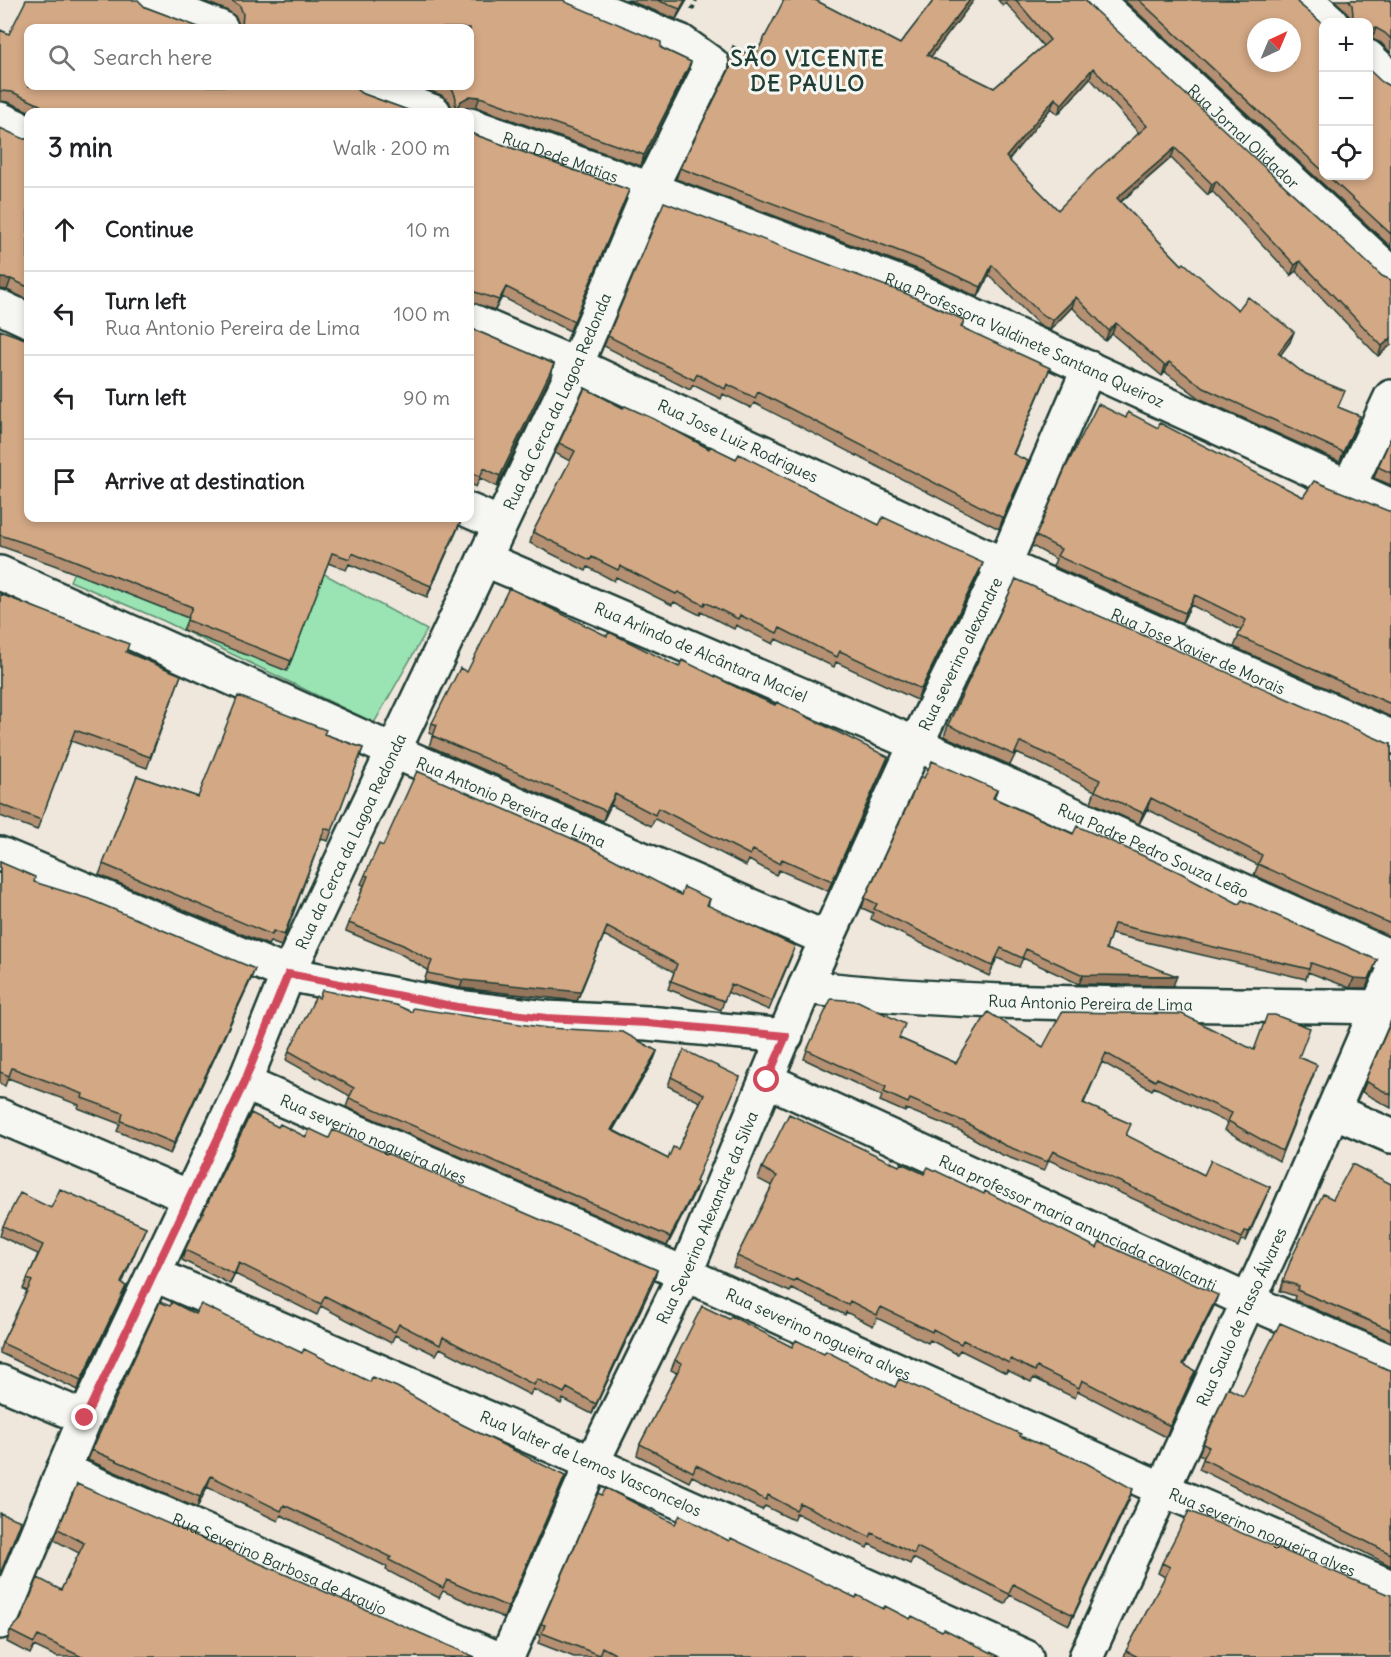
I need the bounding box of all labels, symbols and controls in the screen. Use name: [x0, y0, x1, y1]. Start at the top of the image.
north arrow: [1247, 18, 1301, 72]
map controls: [1319, 18, 1373, 180]
button: +: [1319, 18, 1373, 72]
search box: [24, 24, 474, 90]
icon: search: [45, 41, 78, 74]
text: Search here: [93, 43, 212, 71]
district label: SÃO VICENTE DE PAULO: [731, 44, 885, 97]
button: −: [1319, 72, 1373, 126]
street label: Rua Jornal Olidador: [1184, 80, 1304, 193]
button: locate: [1319, 126, 1373, 180]
street label: Rua Dede Matias: [500, 127, 621, 187]
text: 3 min: [48, 131, 113, 164]
text: Walk · 200 m: [333, 135, 450, 160]
icon: ahead: [48, 213, 81, 246]
text: Continue: [105, 215, 194, 243]
text: 10 m: [407, 217, 450, 242]
street label: Rua Professora Valdinete Santana Queiroz: [882, 268, 1168, 412]
text: Turn left: [105, 287, 186, 315]
street label: Rua da Cerca da Lagoa Redonda: [499, 290, 615, 513]
icon: left: [48, 297, 81, 330]
text: 100 m: [393, 301, 450, 326]
text: Rua Antonio Pereira de Lima: [105, 315, 360, 340]
icon: left: [48, 381, 81, 414]
text: Turn left: [105, 383, 186, 411]
text: 90 m: [403, 385, 450, 410]
street label: Rua Jose Luiz Rodrigues: [655, 395, 821, 487]
icon: arrive: [48, 465, 81, 498]
text: Arrive at destination: [105, 467, 305, 495]
street label: Rua severino alexandre: [914, 574, 1006, 734]
street label: Rua Arlindo de Alcântara Maciel: [592, 598, 810, 706]
street label: Rua Jose Xavier de Morais: [1108, 604, 1288, 699]
street label: Rua da Cerca da Lagoa Redonda: [291, 730, 410, 953]
street label: Rua Antonio Pereira de Lima: [413, 752, 609, 852]
street label: Rua Padre Pedro Souza Leão: [1055, 799, 1252, 902]
street label: Rua Antonio Pereira de Lima: [988, 991, 1193, 1015]
route start: [753, 1066, 779, 1092]
street label: Rua severino nogueira alves: [277, 1090, 470, 1188]
street label: Rua Severino Alexandre da Silva: [652, 1108, 762, 1327]
street label: Rua professor maria anunciada cavalcanti: [936, 1150, 1220, 1295]
street label: Rua Saulo de Tasso Álvares: [1192, 1224, 1291, 1409]
street label: Rua severino nogueira alves: [723, 1284, 914, 1385]
route end: [71, 1404, 97, 1430]
street label: Rua Valter de Lemos Vasconcelos: [477, 1406, 705, 1521]
street label: Rua severino nogueira alves: [1166, 1483, 1359, 1581]
street label: Rua Severino Barbosa de Araujo: [169, 1509, 390, 1619]

